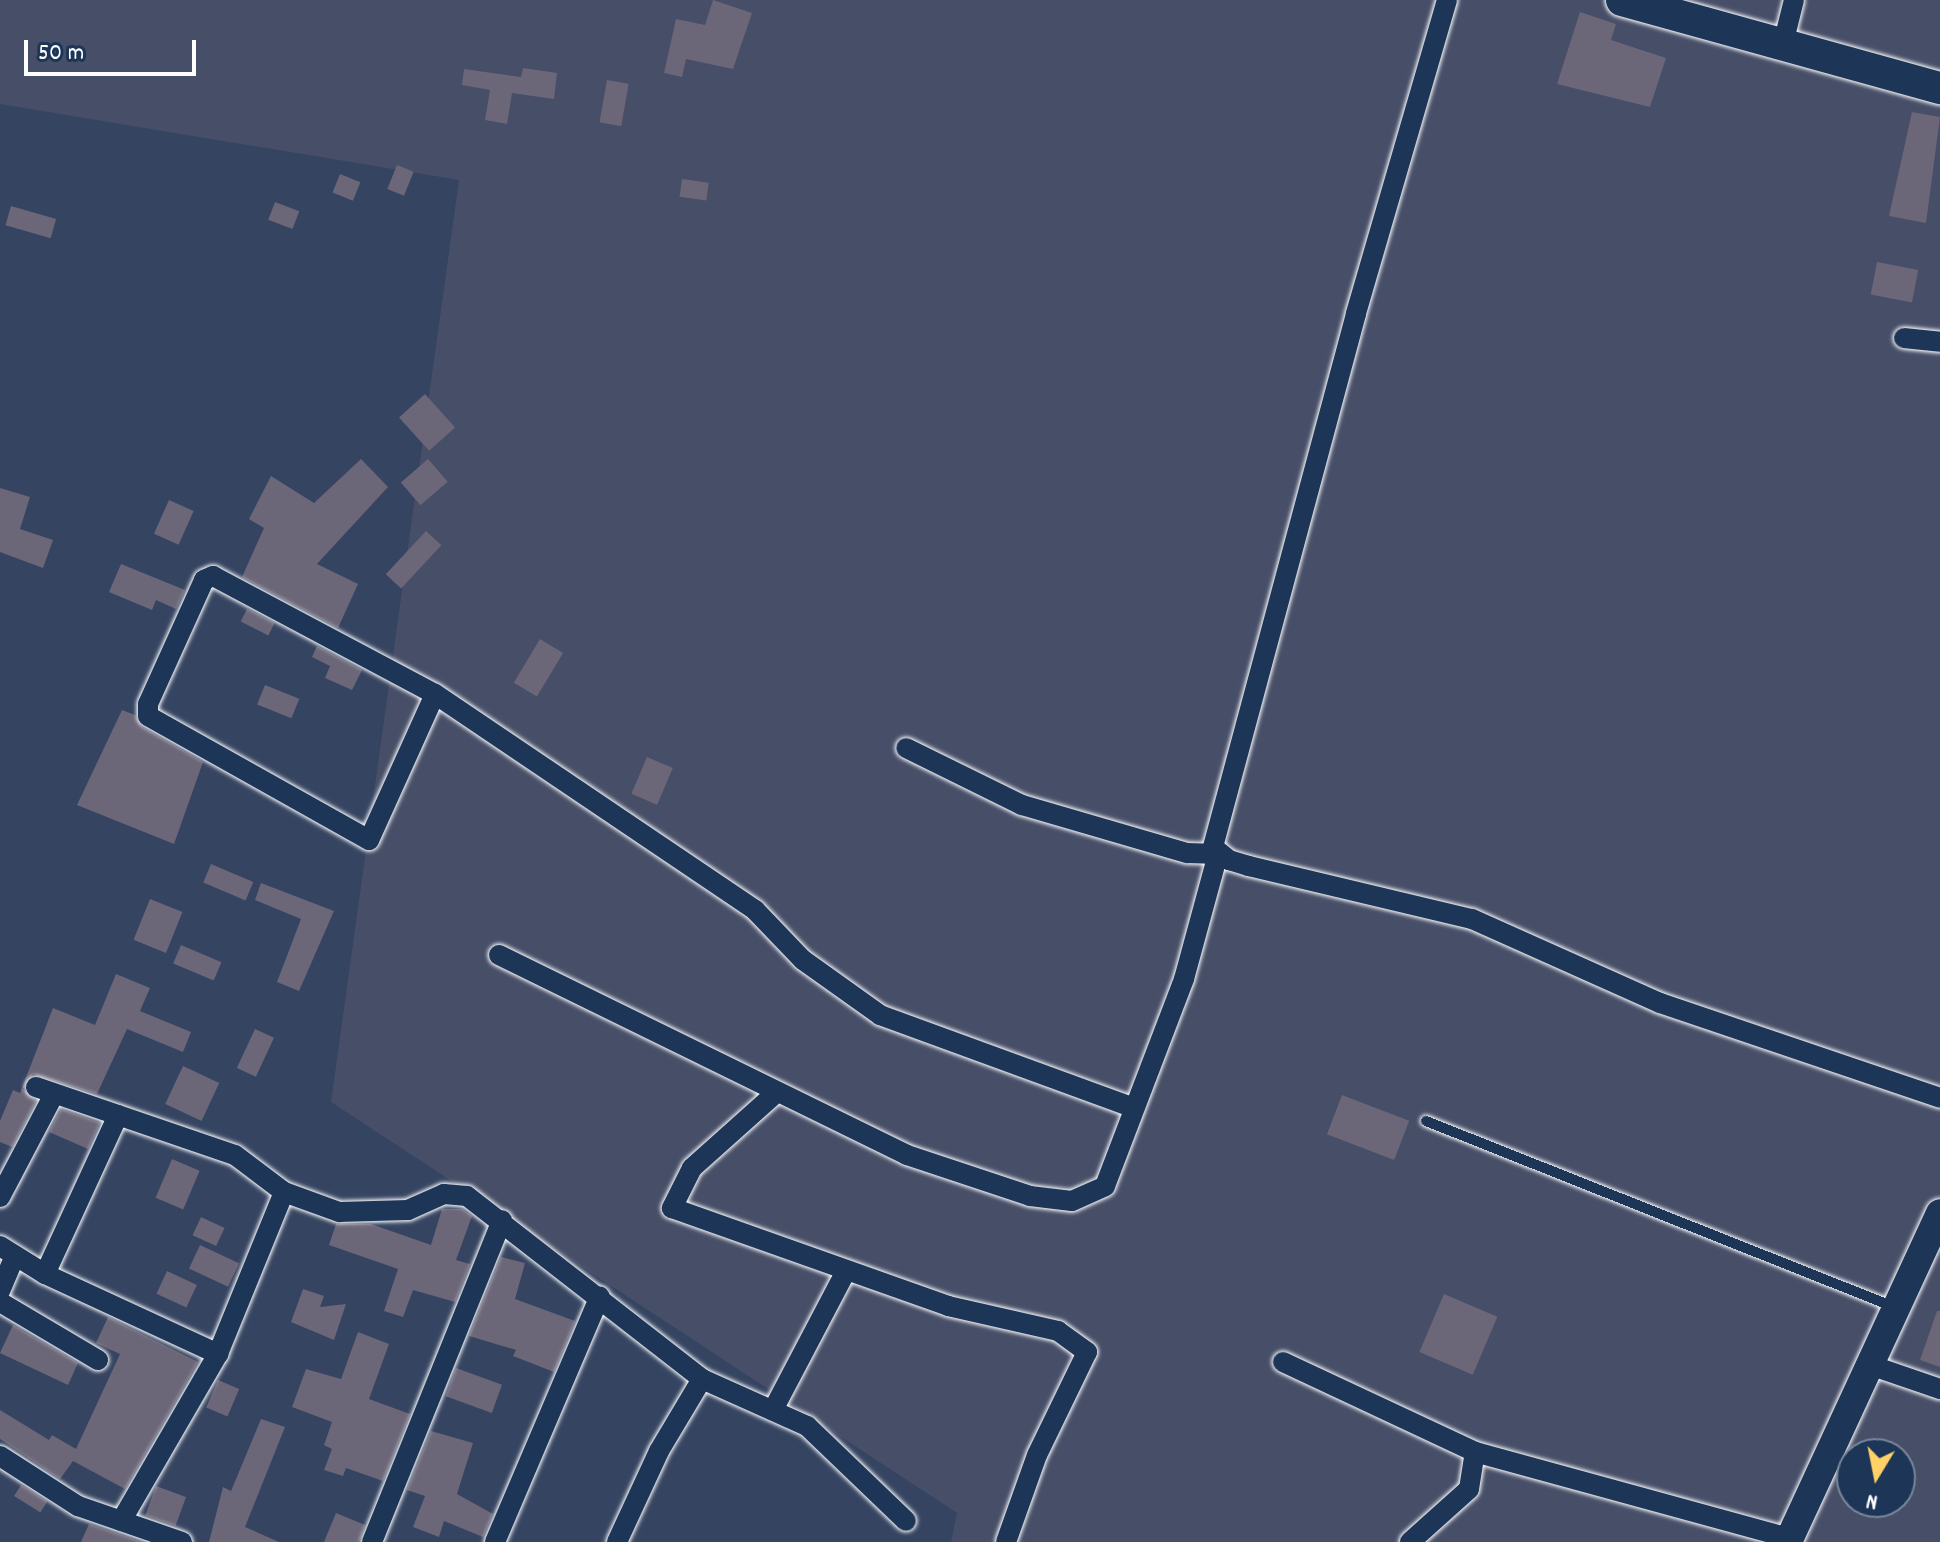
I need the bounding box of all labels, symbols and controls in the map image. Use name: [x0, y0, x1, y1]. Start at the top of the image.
scale bar: [28, 24, 200, 74]
text: 50 m: [38, 37, 84, 71]
north arrow: [1836, 1438, 1916, 1518]
text: N: [1864, 1484, 1880, 1516]

